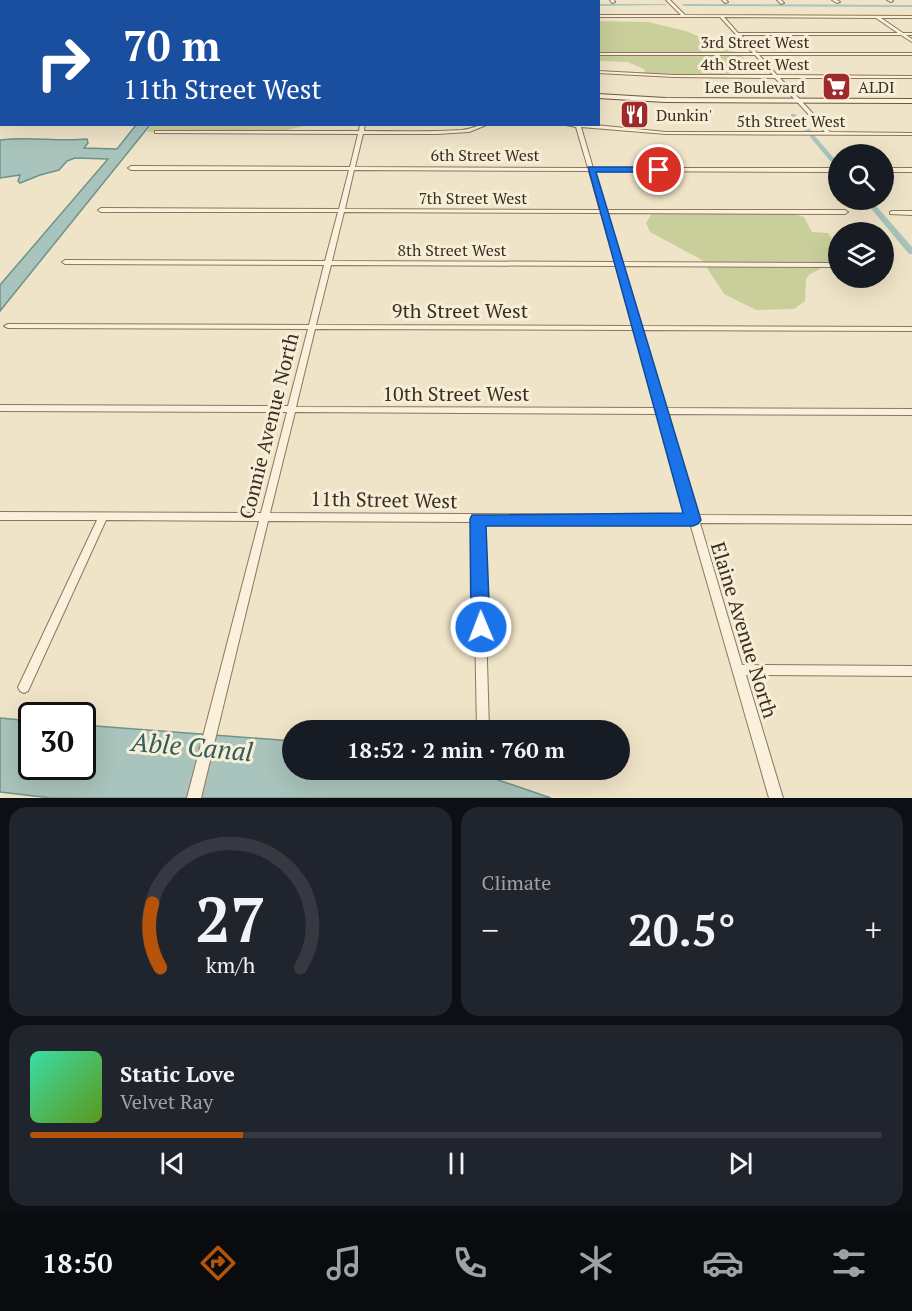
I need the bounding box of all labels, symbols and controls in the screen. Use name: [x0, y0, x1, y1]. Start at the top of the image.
text: 70 m: [123, 17, 221, 73]
icon: right: [24, 24, 102, 102]
street label: 3rd Street West: [701, 31, 809, 53]
street label: 4th Street West: [700, 53, 810, 75]
text: 11th Street West: [123, 71, 322, 107]
supermarket icon: ALDI: [821, 71, 853, 103]
street label: Lee Boulevard: [705, 76, 805, 98]
place label: ALDI: [858, 76, 895, 98]
restaurant icon: Dunkin': [619, 99, 651, 131]
place label: Dunkin': [656, 104, 712, 126]
street label: 5th Street West: [736, 110, 846, 132]
street label: 6th Street West: [430, 144, 540, 166]
pin: [633, 144, 684, 195]
map controls: [828, 144, 894, 288]
button: search: [828, 144, 894, 210]
icon: arrive: [642, 153, 675, 186]
street label: 7th Street West: [419, 187, 527, 209]
button: layers: [828, 222, 894, 288]
street label: 8th Street West: [397, 239, 507, 261]
street label: 9th Street West: [392, 297, 529, 324]
street label: Connie Avenue North: [232, 330, 305, 522]
street label: 10th Street West: [382, 380, 530, 407]
street label: 11th Street West: [310, 485, 458, 514]
street label: Elaine Avenue North: [705, 538, 784, 722]
position arrow: [449, 595, 513, 659]
speed limit sign: 30: [18, 702, 96, 780]
water label: Able Canal: [128, 724, 255, 768]
text: 18:52 · 2 min · 760 m: [347, 735, 565, 764]
text: Climate: [482, 869, 551, 896]
text: 27: [195, 877, 266, 960]
text: 20.5°: [628, 899, 736, 959]
text: −: [482, 908, 499, 951]
text: +: [864, 908, 882, 951]
text: km/h: [205, 952, 255, 980]
text: Static Love: [120, 1059, 235, 1088]
text: Velvet Ray: [120, 1088, 213, 1115]
icon: previous: [156, 1147, 189, 1180]
icon: pause: [440, 1147, 473, 1180]
icon: next: [724, 1147, 757, 1180]
icon: directions: [197, 1242, 239, 1284]
icon: music: [323, 1242, 365, 1284]
icon: phone: [449, 1242, 491, 1284]
icon: climate: [575, 1242, 617, 1284]
icon: car: [702, 1242, 744, 1284]
icon: filters: [828, 1242, 870, 1284]
text: 18:50: [42, 1245, 112, 1281]

